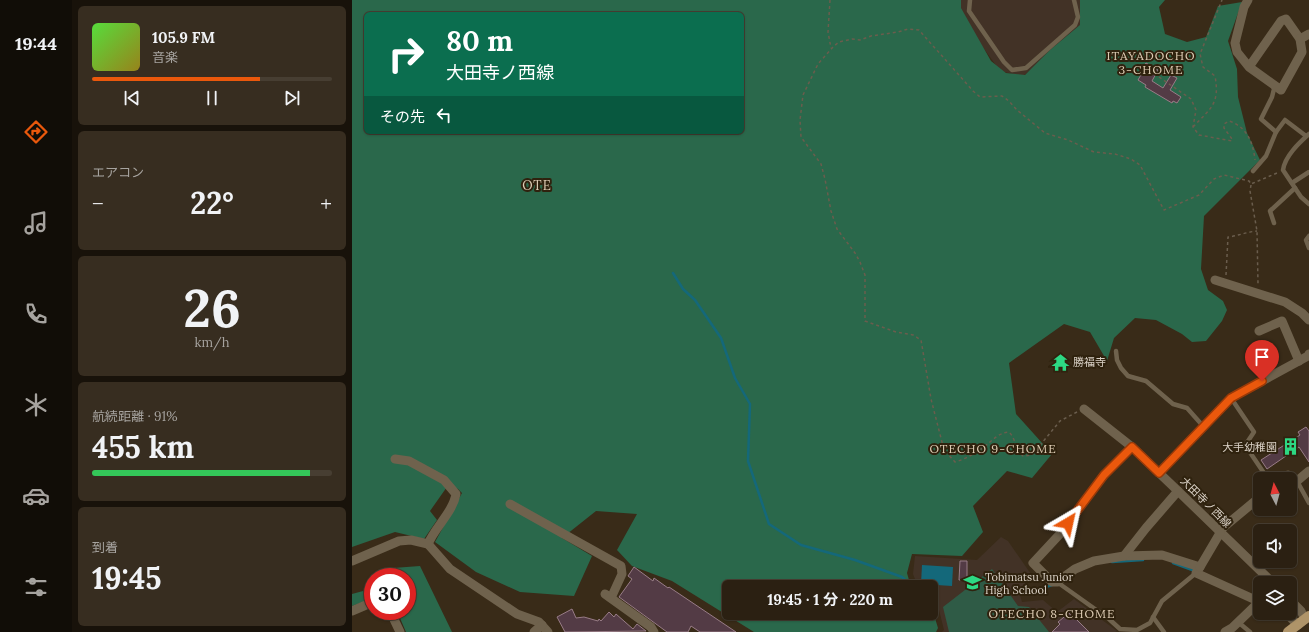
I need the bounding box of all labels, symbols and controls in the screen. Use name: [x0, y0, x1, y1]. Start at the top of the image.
text: 80 m: [446, 23, 513, 59]
text: 105.9 FM: [152, 28, 215, 47]
icon: right: [380, 28, 432, 80]
text: 19:44: [15, 32, 57, 55]
district label: ITAYADOCHO 3-CHOME: [1107, 48, 1195, 77]
text: 音楽: [152, 49, 178, 66]
text: 大田寺ノ西線: [446, 61, 554, 84]
icon: previous: [121, 87, 143, 109]
icon: pause: [201, 87, 223, 109]
icon: next: [281, 87, 303, 109]
icon: left: [433, 104, 455, 126]
text: その先: [380, 107, 425, 126]
icon: directions: [22, 118, 50, 146]
text: エアコン: [92, 164, 144, 181]
district label: OTE: [522, 177, 552, 194]
text: 22°: [190, 184, 234, 222]
text: −: [92, 189, 104, 217]
text: +: [320, 189, 332, 217]
icon: music: [22, 209, 50, 237]
text: 26: [183, 275, 241, 341]
icon: phone: [22, 300, 50, 328]
text: km/h: [194, 334, 230, 351]
pin: [1245, 340, 1279, 381]
icon: arrive: [1251, 346, 1273, 368]
temple icon: 勝福寺: [1050, 352, 1070, 372]
place label: 勝福寺: [1073, 355, 1106, 369]
icon: climate: [22, 391, 50, 419]
text: 航続距離 · 91%: [92, 408, 178, 425]
text: 455 km: [92, 428, 194, 466]
building icon: 大手幼稚園: [1280, 437, 1300, 457]
place label: 大手幼稚園: [1222, 440, 1277, 454]
district label: OTECHO 9-CHOME: [929, 441, 1057, 456]
north arrow: [1253, 472, 1297, 516]
map controls: [1253, 472, 1297, 620]
street label: 大田寺ノ西線: [1178, 474, 1234, 530]
icon: car: [22, 482, 50, 510]
position arrow: [1047, 502, 1089, 544]
button: sound: [1253, 524, 1297, 568]
text: 到着: [92, 539, 118, 556]
text: 19:45: [92, 559, 162, 597]
speed limit sign: 30: [364, 568, 416, 620]
place label: Tobimatsu Junior High School: [985, 570, 1074, 597]
icon: filters: [22, 573, 50, 601]
school or university icon: Tobimatsu Junior High School: [962, 573, 982, 593]
button: layers: [1253, 576, 1297, 620]
text: 19:45 · 1 分 · 220 m: [767, 590, 893, 609]
district label: OTECHO 8-CHOME: [988, 606, 1116, 621]

